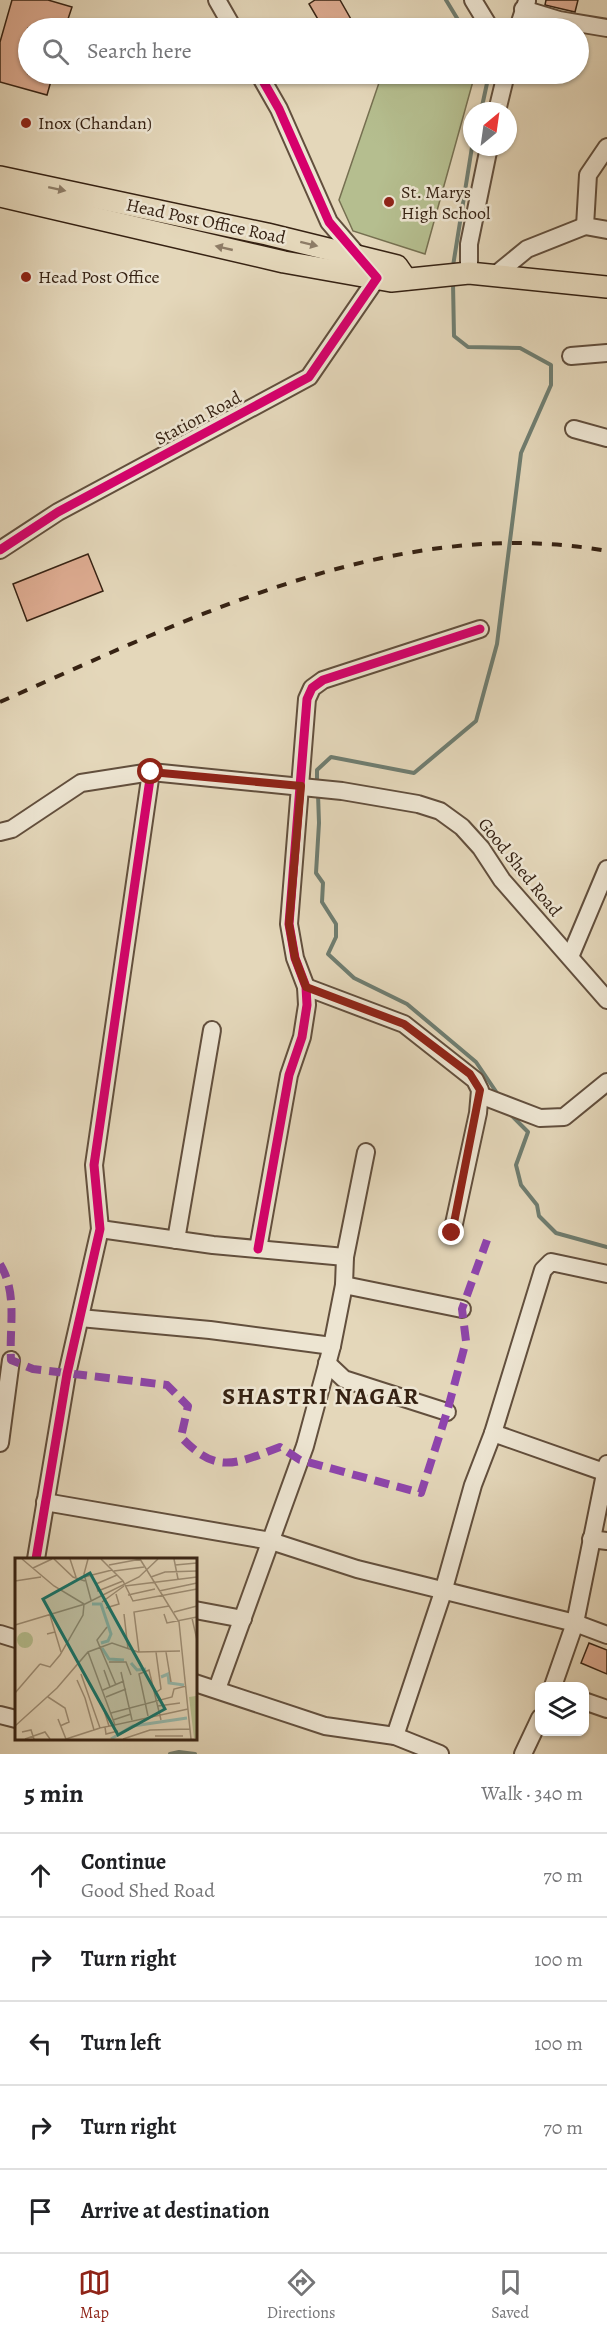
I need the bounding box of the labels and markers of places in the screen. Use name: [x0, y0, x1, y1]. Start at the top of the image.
place label: Inox (Chandan): [38, 111, 152, 135]
marker: Inox (Chandan): [19, 116, 33, 130]
place label: St. Marys High School: [401, 180, 491, 225]
marker: St. Marys High School: [382, 195, 396, 209]
place label: Head Post Office: [38, 265, 160, 289]
marker: Head Post Office: [19, 270, 33, 284]

